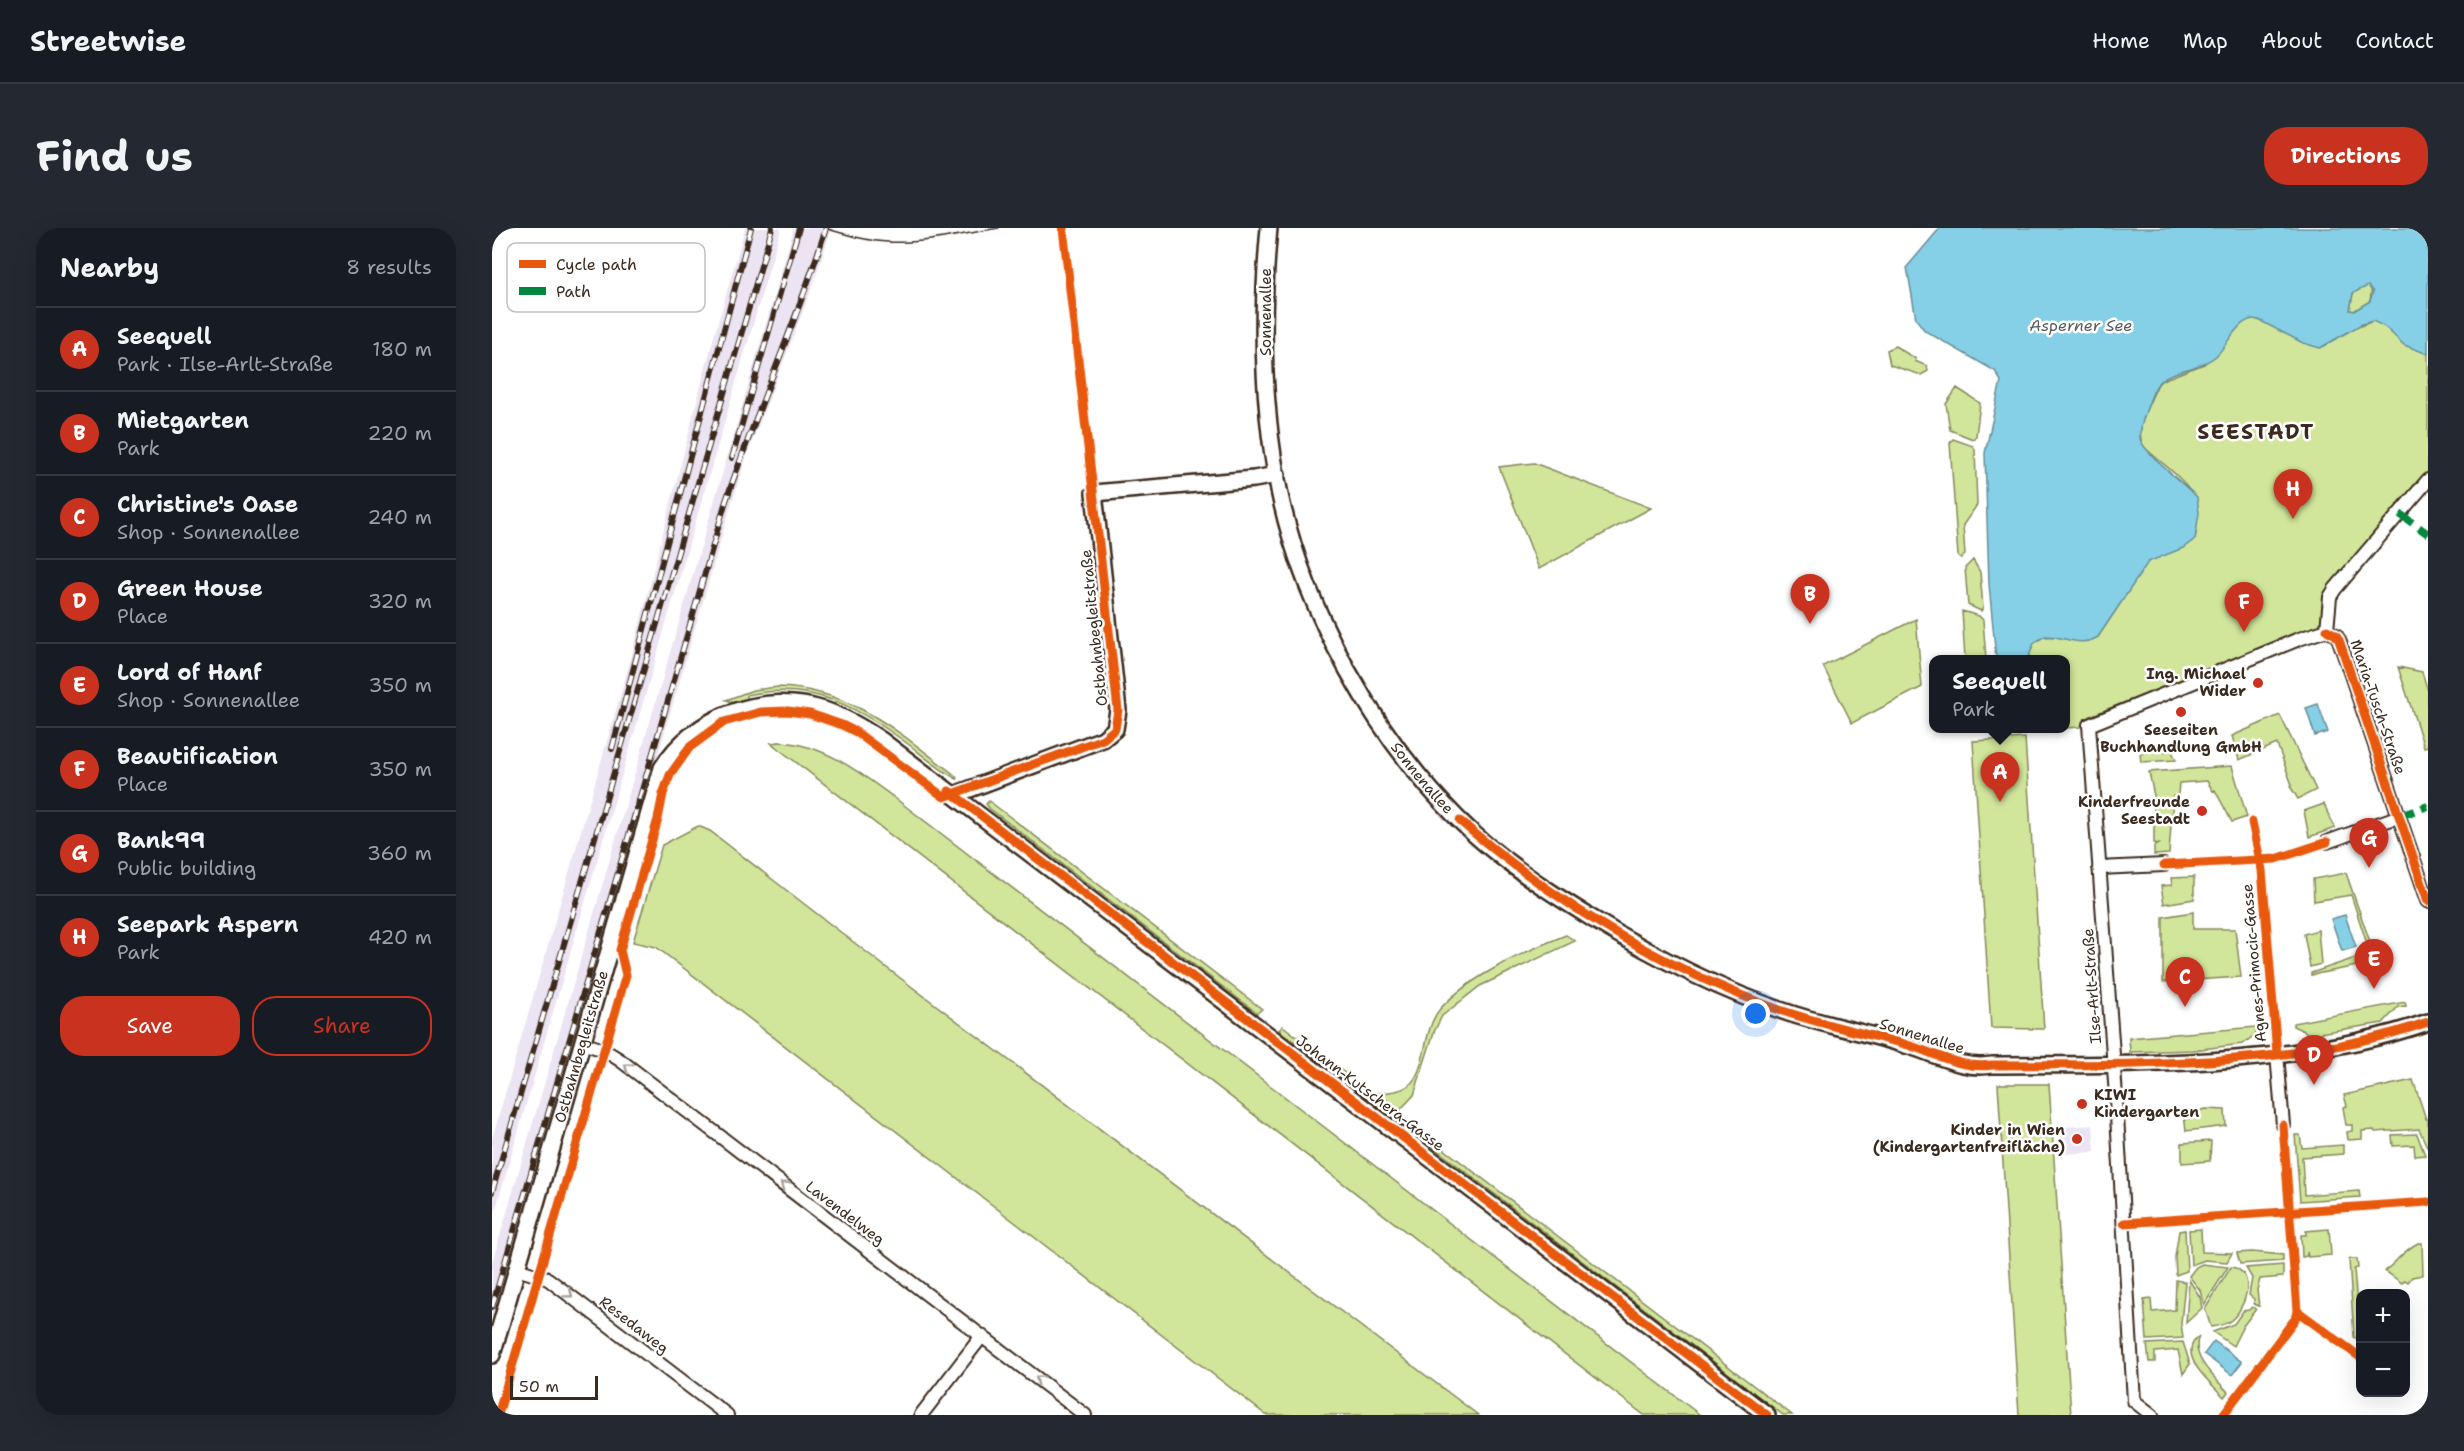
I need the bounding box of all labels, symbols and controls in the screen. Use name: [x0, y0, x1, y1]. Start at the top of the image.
text: Streetwise: [30, 22, 186, 60]
text: Home: [2092, 27, 2150, 55]
text: Map: [2183, 27, 2228, 55]
text: About: [2261, 27, 2322, 55]
text: Contact: [2355, 27, 2434, 55]
button: Directions: [2264, 127, 2428, 185]
text: Find us: [36, 128, 193, 184]
legend: [507, 243, 705, 312]
text: Nearby: [60, 250, 159, 285]
text: 8 results: [346, 254, 432, 280]
text: Cycle path: [556, 254, 637, 275]
street label: Sonnenallee: [1256, 268, 1276, 356]
text: Path: [556, 281, 591, 302]
water label: Asperner See: [2030, 315, 2132, 336]
text: Seequell: [117, 322, 211, 351]
text: A: [72, 336, 87, 362]
text: 180 m: [372, 336, 432, 362]
text: Park · Ilse-Arlt-Straße: [117, 351, 333, 377]
text: Mietgarten: [117, 406, 249, 435]
district label: SEESTADT: [2197, 418, 2315, 446]
text: B: [73, 420, 86, 446]
text: 220 m: [368, 420, 432, 446]
text: Park: [117, 435, 160, 461]
pin: H: [2274, 470, 2312, 519]
text: Christine's Oase: [117, 490, 298, 519]
text: C: [73, 504, 86, 530]
text: 240 m: [367, 504, 432, 530]
text: Shop · Sonnenallee: [117, 519, 300, 545]
street label: Ostbahnbegleitstraße: [1076, 549, 1112, 707]
text: Green House: [117, 574, 263, 603]
pin: B: [1790, 574, 1830, 624]
pin: F: [2224, 582, 2264, 632]
text: D: [72, 588, 87, 614]
text: 320 m: [368, 588, 432, 614]
text: Place: [117, 603, 168, 629]
street label: Maria-Tusch-Straße: [2346, 637, 2410, 777]
popup: [1929, 655, 2070, 733]
text: Lord of Hanf: [117, 658, 262, 687]
place label: Ing. Michael Wider: [2146, 664, 2246, 701]
text: Seequell: [1952, 667, 2047, 696]
text: E: [73, 672, 86, 698]
text: 350 m: [368, 672, 432, 698]
marker: Ing. Michael Wider: [2251, 676, 2265, 690]
text: Shop · Sonnenallee: [117, 687, 300, 713]
text: Park: [1952, 696, 1995, 722]
marker: Seeseiten Buchhandlung GmbH: [2174, 705, 2188, 719]
place label: Seeseiten Buchhandlung GmbH: [2100, 720, 2262, 757]
street label: Sonnenallee: [1386, 738, 1458, 818]
text: Beautification: [117, 742, 278, 771]
pin: A: [1980, 752, 2020, 802]
text: F: [74, 756, 85, 782]
text: 350 m: [368, 756, 432, 782]
text: Place: [117, 771, 168, 797]
place label: Kinderfreunde Seestadt: [2078, 792, 2190, 829]
marker: Kinderfreunde Seestadt: [2195, 804, 2209, 818]
pin: G: [2350, 818, 2388, 868]
text: Bank99: [117, 826, 205, 855]
text: G: [71, 840, 88, 866]
text: 360 m: [367, 840, 432, 866]
text: Public building: [117, 855, 256, 881]
street label: Agnes-Primocic-Gasse: [2237, 883, 2271, 1043]
text: Seepark Aspern: [117, 910, 298, 939]
text: H: [72, 924, 87, 950]
text: 420 m: [368, 924, 432, 950]
street label: Ilse-Arlt-Straße: [2078, 928, 2106, 1044]
text: Park: [117, 939, 160, 965]
pin: E: [2354, 940, 2394, 989]
pin: C: [2166, 958, 2204, 1007]
street label: Ostbahnbegleitstraße: [550, 968, 613, 1125]
button: Save: [60, 996, 240, 1056]
button: Share: [252, 996, 432, 1056]
your location: [1741, 999, 1770, 1028]
street label: Sonnenallee: [1877, 1014, 1967, 1058]
street label: Johann-Kutschera-Gasse: [1292, 1030, 1448, 1156]
pin: D: [2294, 1036, 2334, 1085]
one-way arrow: [624, 1063, 635, 1074]
place label: KIWI Kindergarten: [2094, 1085, 2199, 1122]
marker: KIWI Kindergarten: [2075, 1097, 2089, 1111]
place label: Kinder in Wien (Kindergartenfreifläche): [1873, 1120, 2065, 1157]
marker: Kinder in Wien (Kindergartenfreifläche): [2070, 1132, 2084, 1146]
street label: Lavendelweg: [801, 1177, 889, 1249]
one-way arrow: [779, 1181, 790, 1192]
one-way arrow: [562, 1287, 573, 1298]
map controls: [2356, 1289, 2410, 1397]
button: +: [2356, 1289, 2410, 1343]
street label: Resedaweg: [595, 1292, 673, 1358]
button: −: [2356, 1343, 2410, 1397]
scale bar: [510, 1373, 598, 1400]
text: 50 m: [519, 1376, 559, 1397]
one-way arrow: [1034, 1376, 1045, 1387]

